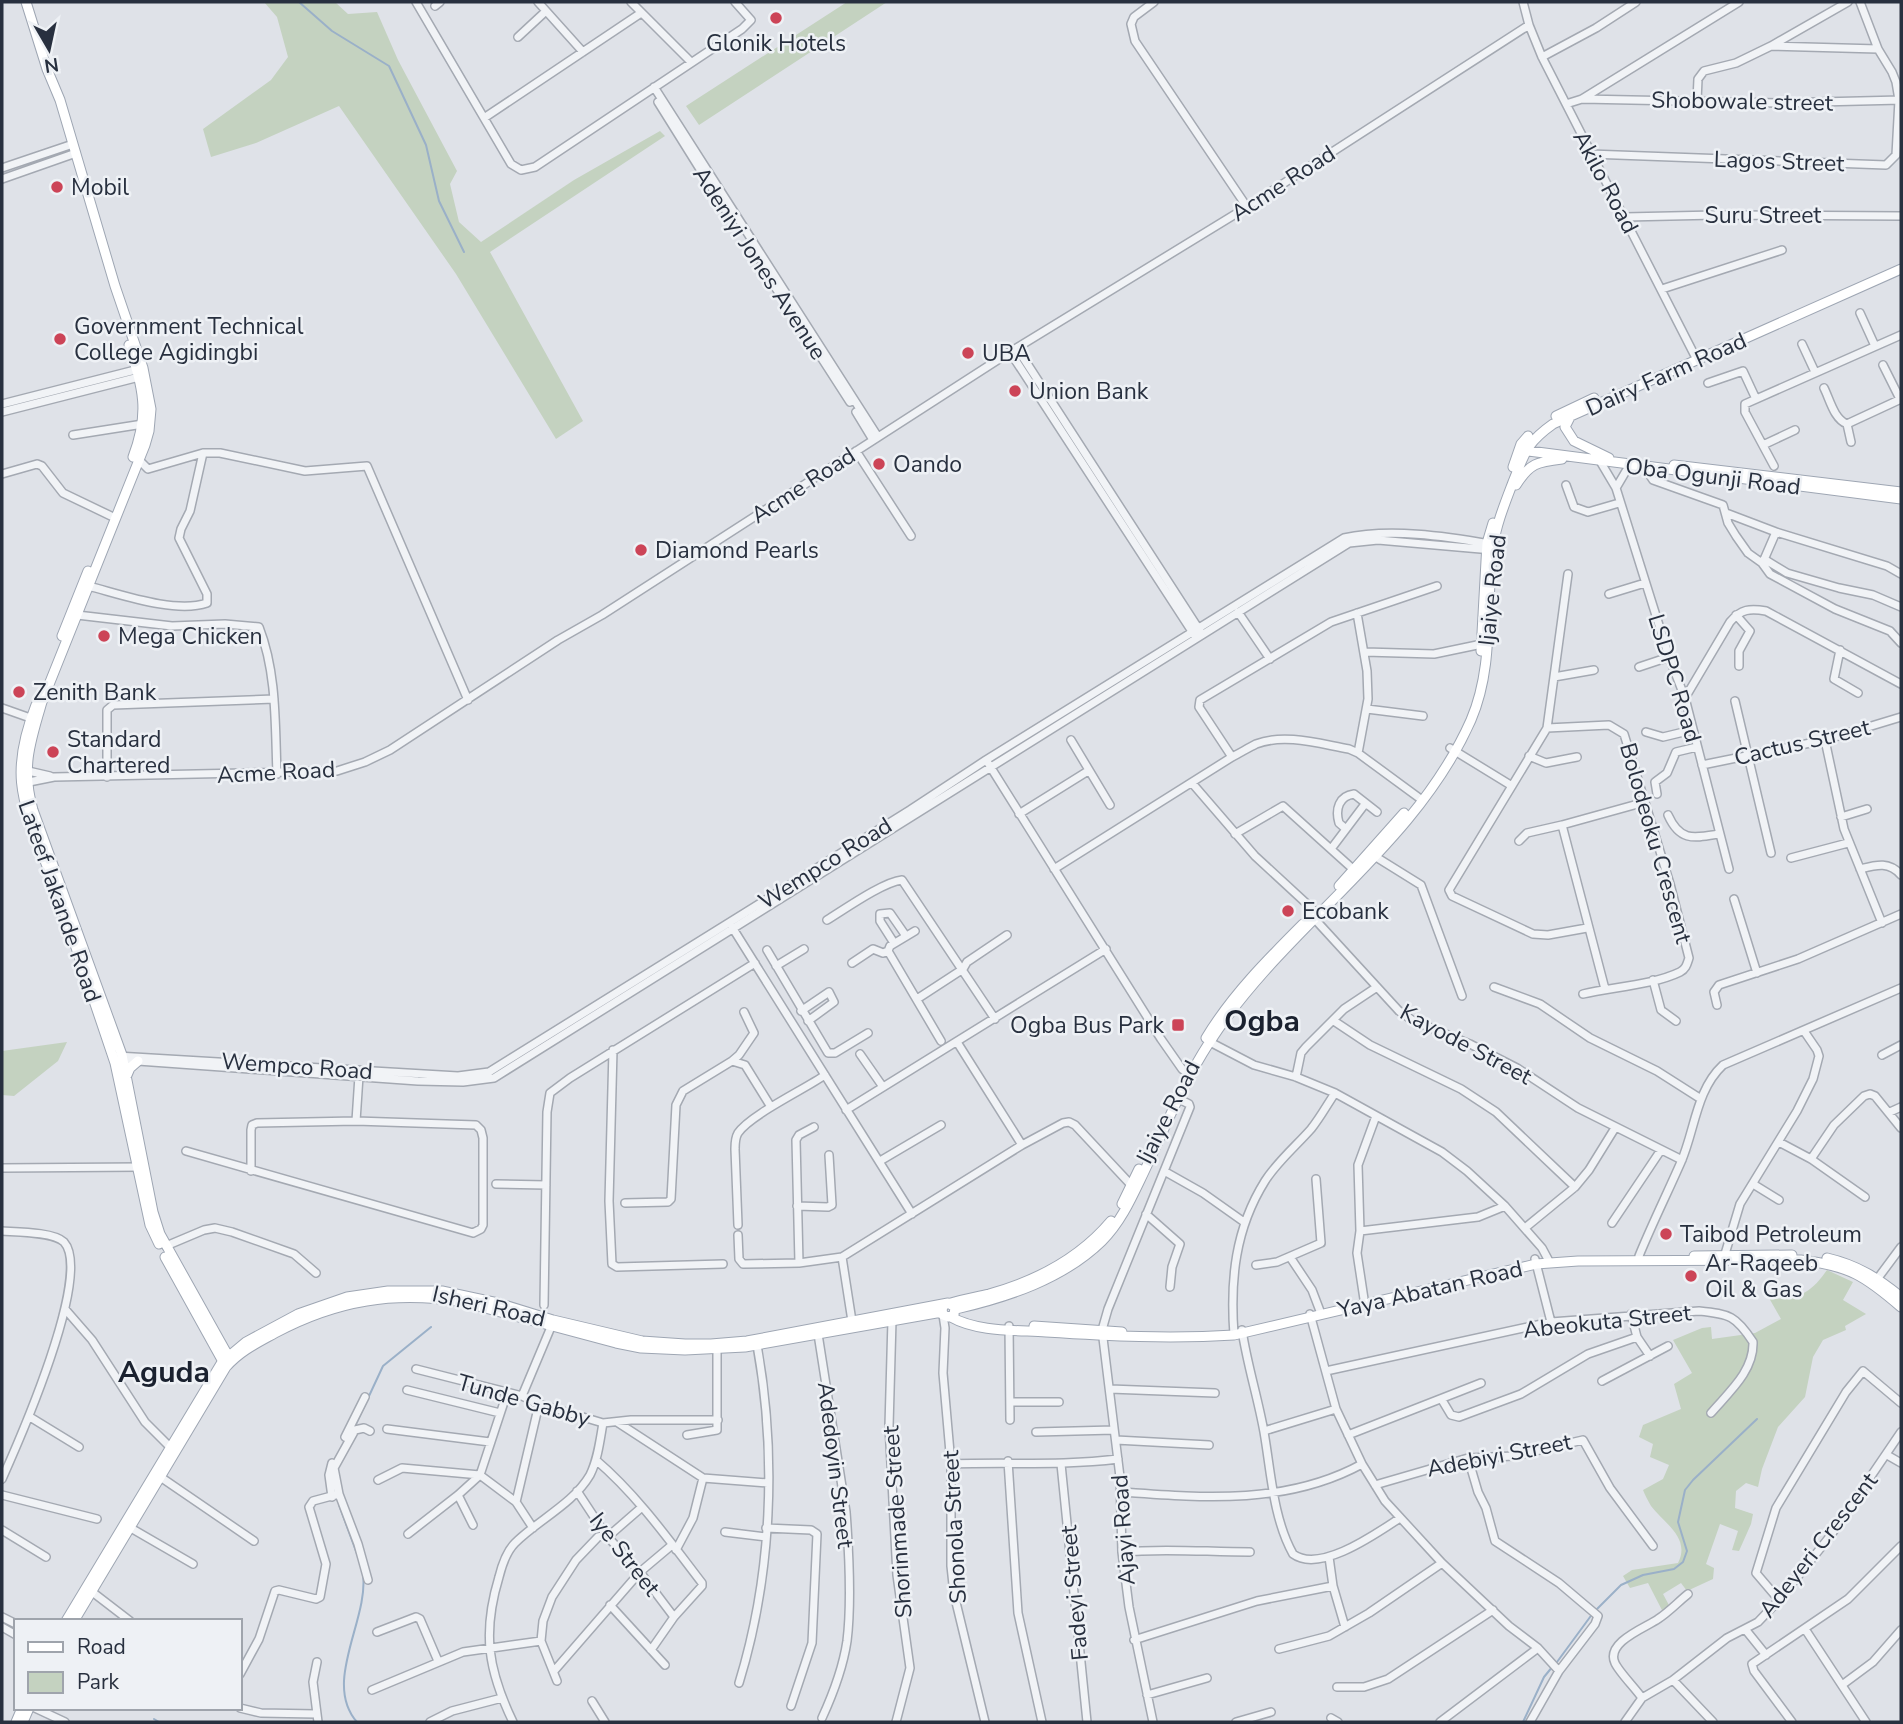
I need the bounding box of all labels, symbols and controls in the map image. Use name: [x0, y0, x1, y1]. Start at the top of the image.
marker: Glonik Hotels: [768, 10, 784, 26]
north arrow: [14, 14, 84, 84]
place label: Glonik Hotels: [706, 28, 846, 59]
text: N: [42, 51, 61, 79]
street label: Shobowale street: [1651, 84, 1834, 119]
street label: Akilo Road: [1565, 125, 1646, 239]
street label: Acme Road: [1225, 138, 1341, 229]
street label: Lagos Street: [1713, 144, 1846, 179]
street label: Adeniyi Jones Avenue: [685, 161, 834, 366]
place label: Mobil: [71, 172, 129, 203]
marker: Mobil: [49, 179, 65, 195]
street label: Suru Street: [1705, 200, 1822, 231]
place label: Government Technical College Agidingbi: [74, 311, 304, 368]
street label: Dairy Farm Road: [1581, 325, 1752, 424]
marker: Government Technical College Agidingbi: [52, 331, 68, 347]
place label: UBA: [982, 338, 1031, 369]
marker: UBA: [960, 345, 976, 361]
place label: Union Bank: [1029, 376, 1149, 407]
marker: Union Bank: [1007, 383, 1023, 399]
street label: Acme Road: [745, 440, 861, 531]
place label: Oando: [893, 449, 962, 480]
street label: Oba Ogunji Road: [1623, 450, 1802, 503]
marker: Oando: [871, 456, 887, 472]
street label: Ijaiye Road: [1471, 533, 1514, 647]
place label: Diamond Pearls: [655, 535, 819, 566]
marker: Diamond Pearls: [633, 542, 649, 558]
street label: LSDPC Road: [1640, 610, 1709, 746]
place label: Mega Chicken: [118, 621, 263, 652]
marker: Mega Chicken: [96, 628, 112, 644]
place label: Zenith Bank: [33, 677, 157, 708]
marker: Zenith Bank: [11, 684, 27, 700]
street label: Cactus Street: [1731, 712, 1874, 773]
place label: Standard Chartered: [67, 724, 170, 781]
street label: Bolodeoku Crescent: [1612, 739, 1699, 948]
marker: Standard Chartered: [45, 744, 61, 760]
street label: Acme Road: [216, 754, 336, 791]
street label: Lateef Jakande Road: [10, 796, 109, 1006]
street label: Wempco Road: [753, 810, 898, 917]
place label: Ecobank: [1302, 896, 1389, 927]
marker: Ecobank: [1280, 903, 1296, 919]
street label: Kayode Street: [1394, 997, 1538, 1093]
district label: Ogba: [1224, 1001, 1300, 1042]
place label: Ogba Bus Park: [1010, 1010, 1164, 1041]
marker: Ogba Bus Park: [1170, 1017, 1186, 1033]
street label: Wempco Road: [220, 1046, 374, 1087]
street label: Ijaiye Road: [1129, 1055, 1208, 1169]
place label: Taibod Petroleum: [1680, 1219, 1862, 1250]
marker: Taibod Petroleum: [1658, 1226, 1674, 1242]
place label: Ar-Raqeeb Oil & Gas: [1705, 1248, 1818, 1305]
street label: Yaya Abatan Road: [1334, 1253, 1526, 1326]
marker: Ar-Raqeeb Oil & Gas: [1683, 1268, 1699, 1284]
street label: Isheri Road: [429, 1278, 549, 1335]
street label: Abeokuta Street: [1522, 1297, 1693, 1346]
district label: Aguda: [118, 1352, 210, 1393]
street label: Tunde Gabby: [454, 1367, 594, 1434]
street label: Adedoyin Street: [810, 1380, 861, 1551]
street label: Shorinmade Street: [875, 1424, 920, 1619]
street label: Adebiyi Street: [1424, 1426, 1575, 1485]
street label: Shonola Street: [935, 1449, 974, 1604]
street label: Adeyeri Crescent: [1752, 1466, 1885, 1624]
street label: Ajayi Road: [1104, 1474, 1143, 1586]
street label: Iye Street: [582, 1506, 668, 1603]
street label: Fadeyi Street: [1053, 1523, 1096, 1662]
legend: [14, 1619, 242, 1710]
text: Road: [77, 1633, 126, 1661]
text: Park: [77, 1668, 119, 1696]

